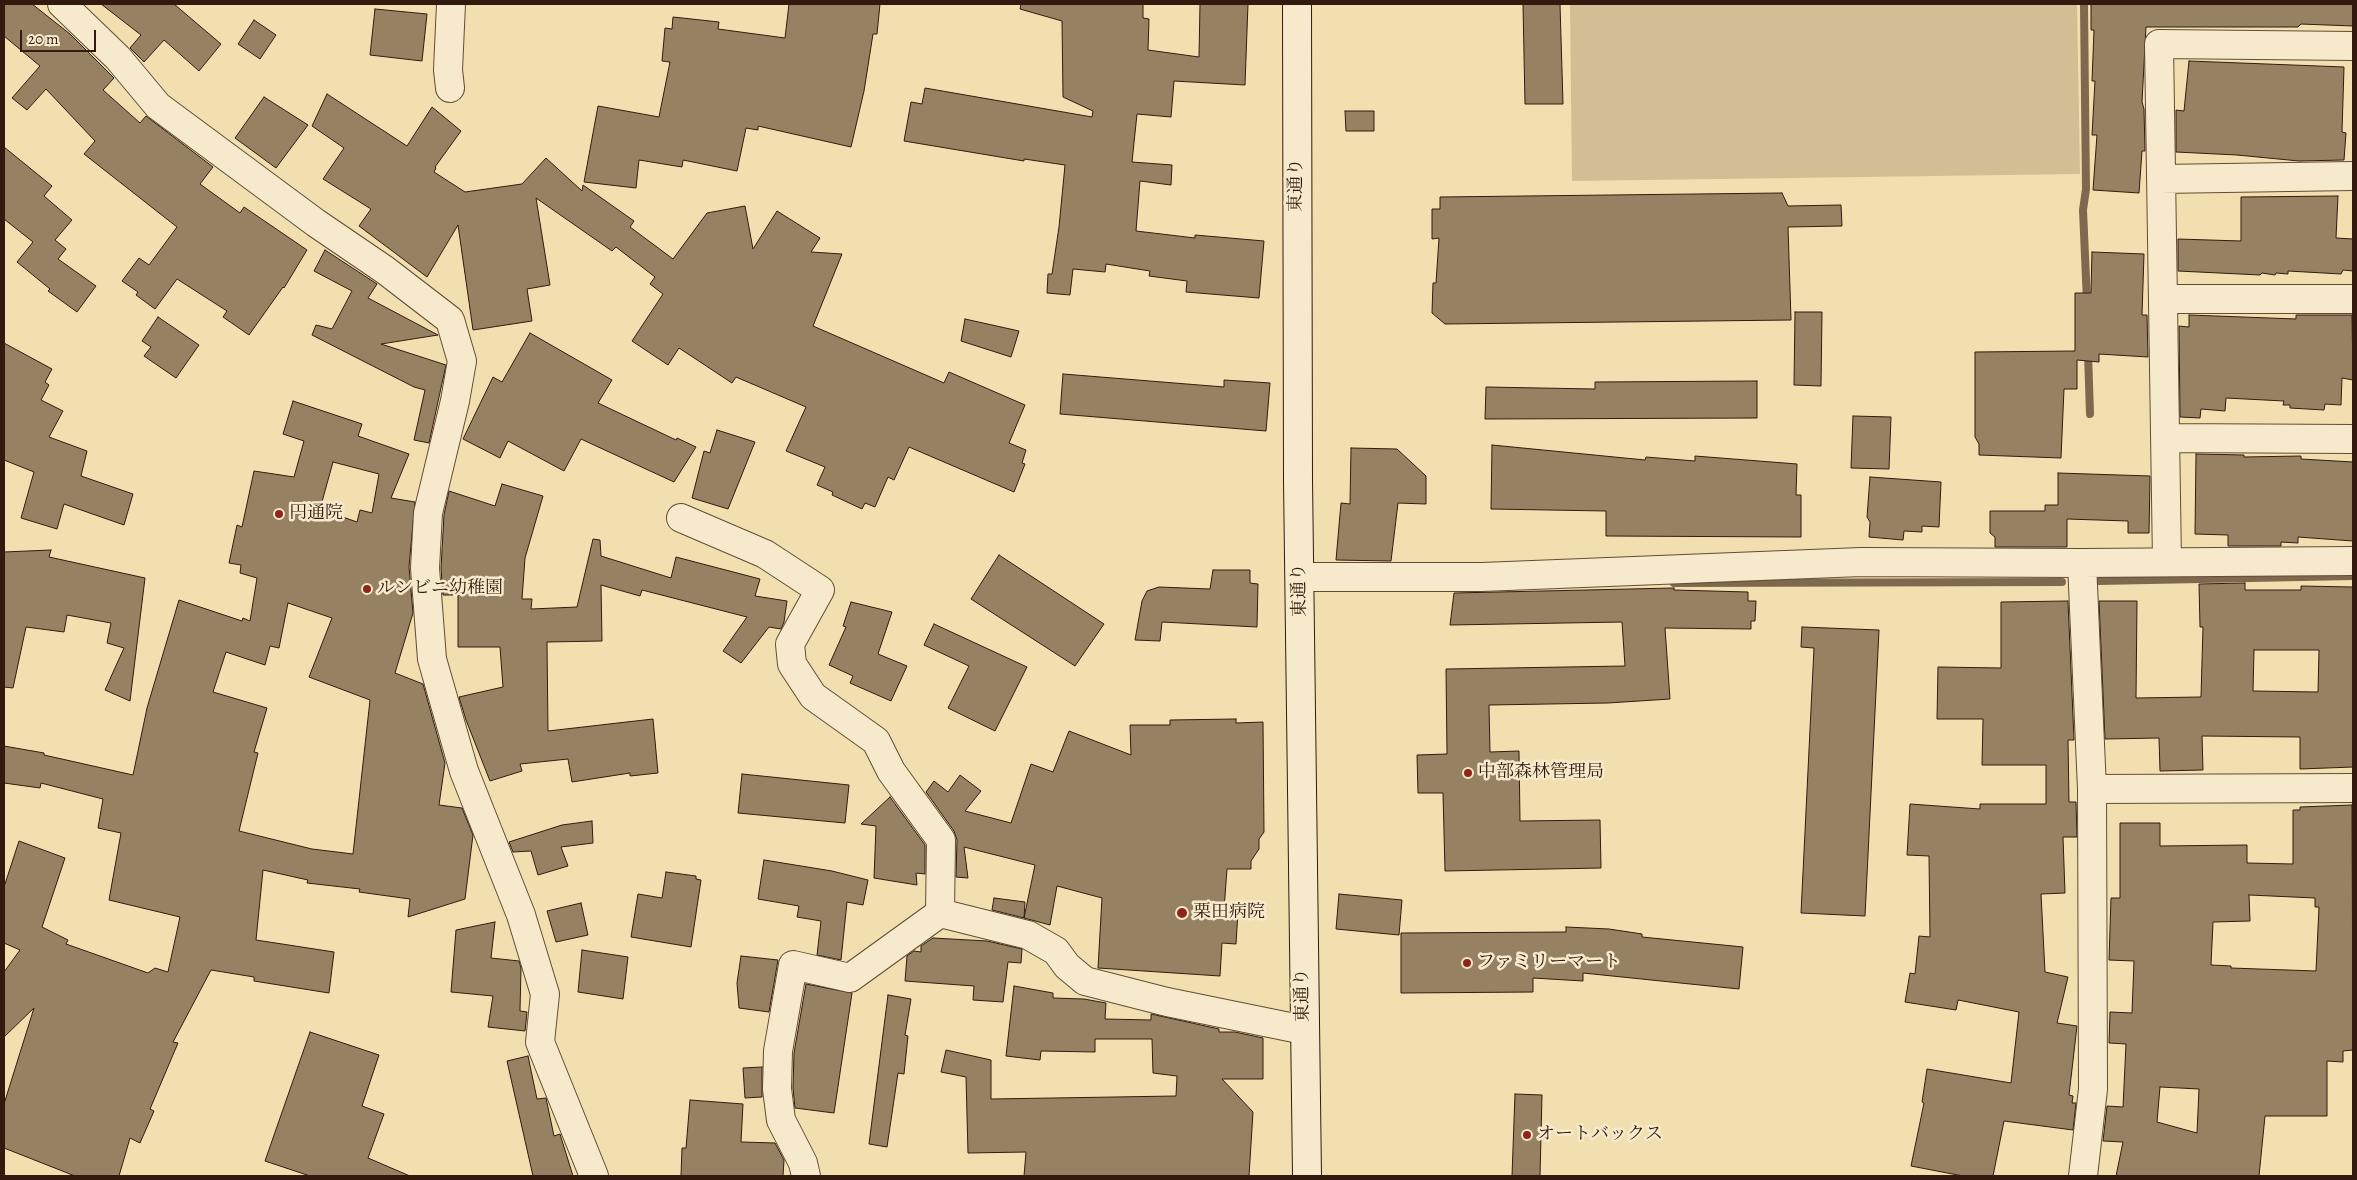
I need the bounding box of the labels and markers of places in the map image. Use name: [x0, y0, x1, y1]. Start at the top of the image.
place label: 円通院: [289, 503, 343, 525]
marker: 円通院: [273, 508, 285, 520]
place label: ルンビニ幼稚園: [377, 578, 503, 600]
marker: ルンビニ幼稚園: [361, 583, 373, 595]
place label: 中部森林管理局: [1478, 762, 1604, 784]
marker: 中部森林管理局: [1462, 767, 1474, 779]
place label: 栗田病院: [1193, 902, 1265, 924]
marker: 栗田病院: [1175, 906, 1189, 920]
place label: ファミリーマート: [1477, 952, 1621, 974]
marker: ファミリーマート: [1461, 957, 1473, 969]
place label: オートバックス: [1537, 1124, 1663, 1146]
marker: オートバックス: [1521, 1129, 1533, 1141]

